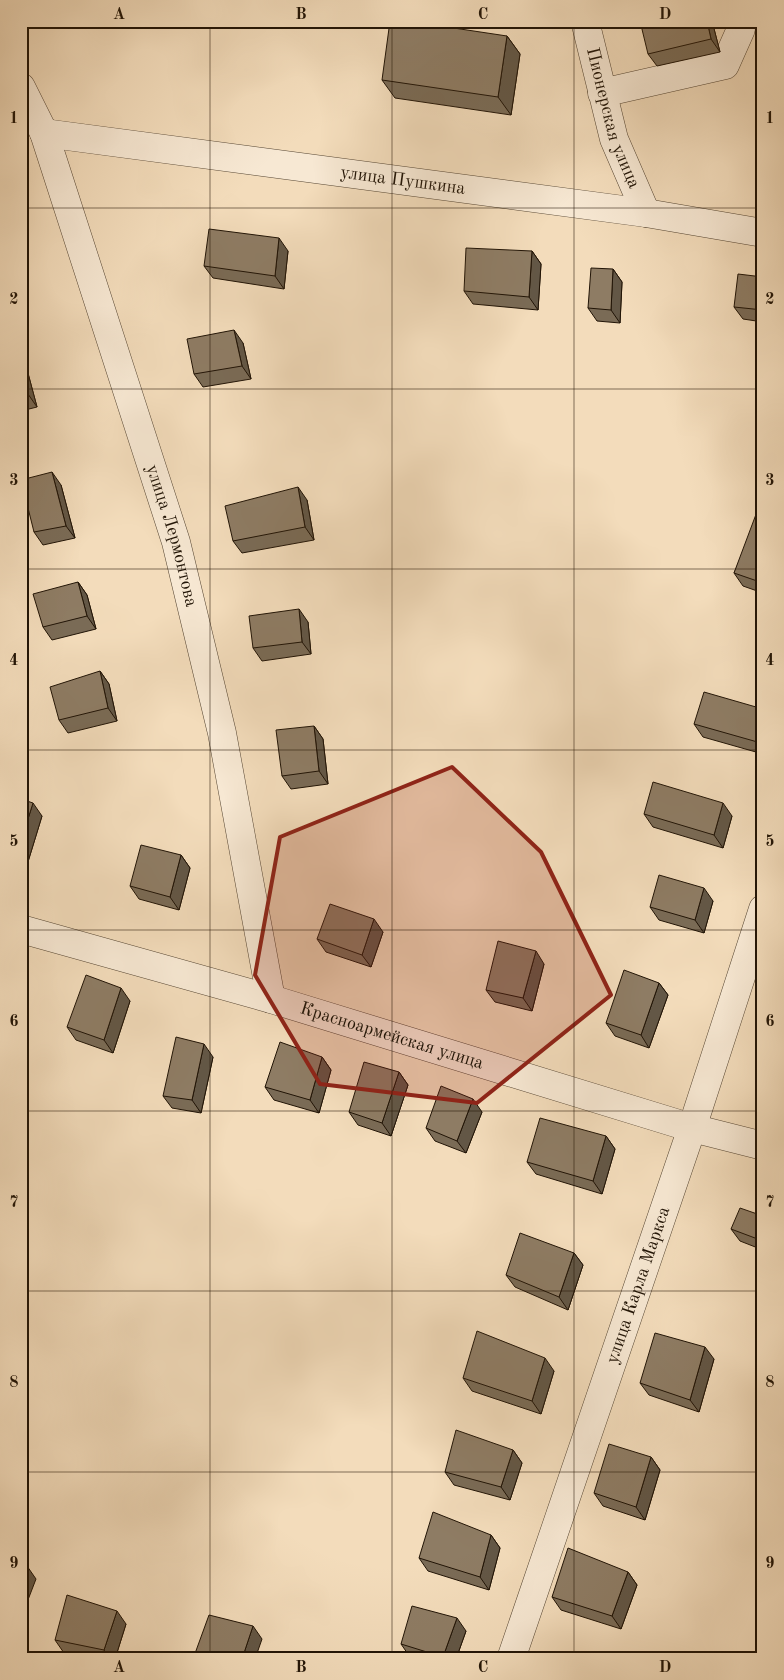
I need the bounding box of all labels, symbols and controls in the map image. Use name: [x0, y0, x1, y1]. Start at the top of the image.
text: A: [113, 7, 125, 23]
text: B: [295, 7, 307, 23]
text: C: [478, 7, 488, 23]
text: D: [659, 7, 671, 23]
street label: Пионерская улица: [583, 46, 643, 191]
text: 1: [9, 111, 19, 127]
text: 1: [765, 111, 775, 127]
street label: улица Пушкина: [339, 163, 467, 198]
text: 2: [9, 292, 19, 308]
text: 2: [765, 292, 775, 308]
street label: улица Лермонтова: [143, 462, 200, 609]
text: 3: [9, 473, 19, 489]
text: 3: [765, 473, 775, 489]
text: 4: [9, 653, 19, 669]
text: 4: [765, 653, 775, 669]
text: 5: [9, 834, 19, 850]
text: 5: [765, 834, 775, 850]
street label: Красноармейская улица: [298, 999, 486, 1073]
text: 6: [9, 1014, 19, 1030]
text: 6: [765, 1014, 775, 1030]
text: 7: [9, 1195, 19, 1211]
text: 7: [765, 1195, 775, 1211]
street label: улица Карла Маркса: [603, 1204, 674, 1366]
text: 8: [9, 1375, 19, 1391]
text: 8: [765, 1375, 775, 1391]
text: 9: [9, 1556, 19, 1572]
text: 9: [765, 1556, 775, 1572]
text: A: [113, 1660, 125, 1676]
text: B: [295, 1660, 307, 1676]
text: C: [478, 1660, 488, 1676]
text: D: [659, 1660, 671, 1676]

